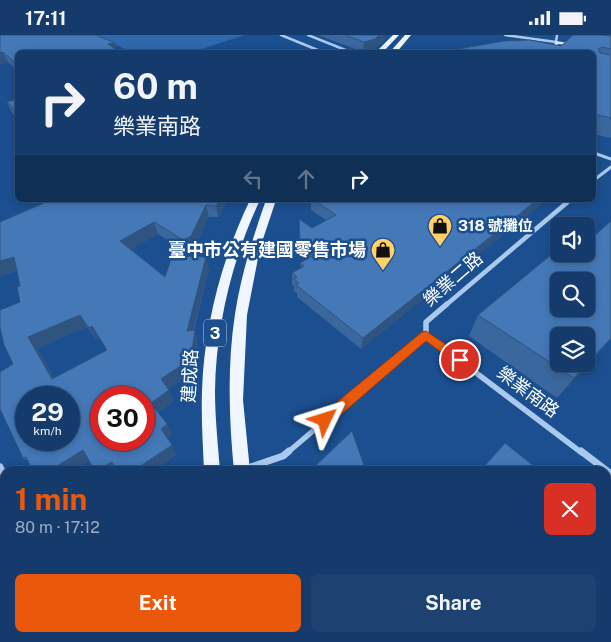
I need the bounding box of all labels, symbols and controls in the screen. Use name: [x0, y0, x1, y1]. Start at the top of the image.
text: 17:11: [25, 7, 66, 29]
text: 60 m: [113, 66, 198, 107]
icon: right: [30, 70, 95, 135]
text: 樂業南路: [113, 113, 201, 139]
icon: left: [239, 165, 267, 193]
icon: ahead: [292, 165, 320, 193]
icon: right: [345, 165, 373, 193]
shop icon: 318 號攤位: [427, 213, 453, 247]
place label: 318 號攤位: [458, 217, 533, 234]
map controls: [550, 217, 595, 372]
button: sound: [550, 217, 595, 262]
shop icon: 臺中市公有建國零售市場: [370, 237, 396, 271]
place label: 臺中市公有建國零售市場: [168, 239, 366, 260]
street label: 樂業二路: [419, 247, 487, 310]
button: search: [550, 272, 595, 317]
road number: 3: [204, 319, 226, 347]
button: layers: [550, 327, 595, 372]
pin: [439, 339, 481, 381]
icon: arrive: [446, 346, 474, 374]
street label: 建成路: [178, 348, 201, 403]
street label: 樂業南路: [493, 362, 563, 422]
speed limit sign: 30: [90, 386, 155, 451]
position arrow: [298, 393, 350, 445]
text: 29: [31, 397, 64, 427]
text: km/h: [33, 424, 62, 438]
text: 1 min: [15, 481, 87, 517]
button: close: [544, 483, 596, 535]
text: 80 m · 17:12: [15, 518, 100, 537]
button: Exit: [15, 574, 301, 632]
button: Share: [311, 574, 596, 632]

